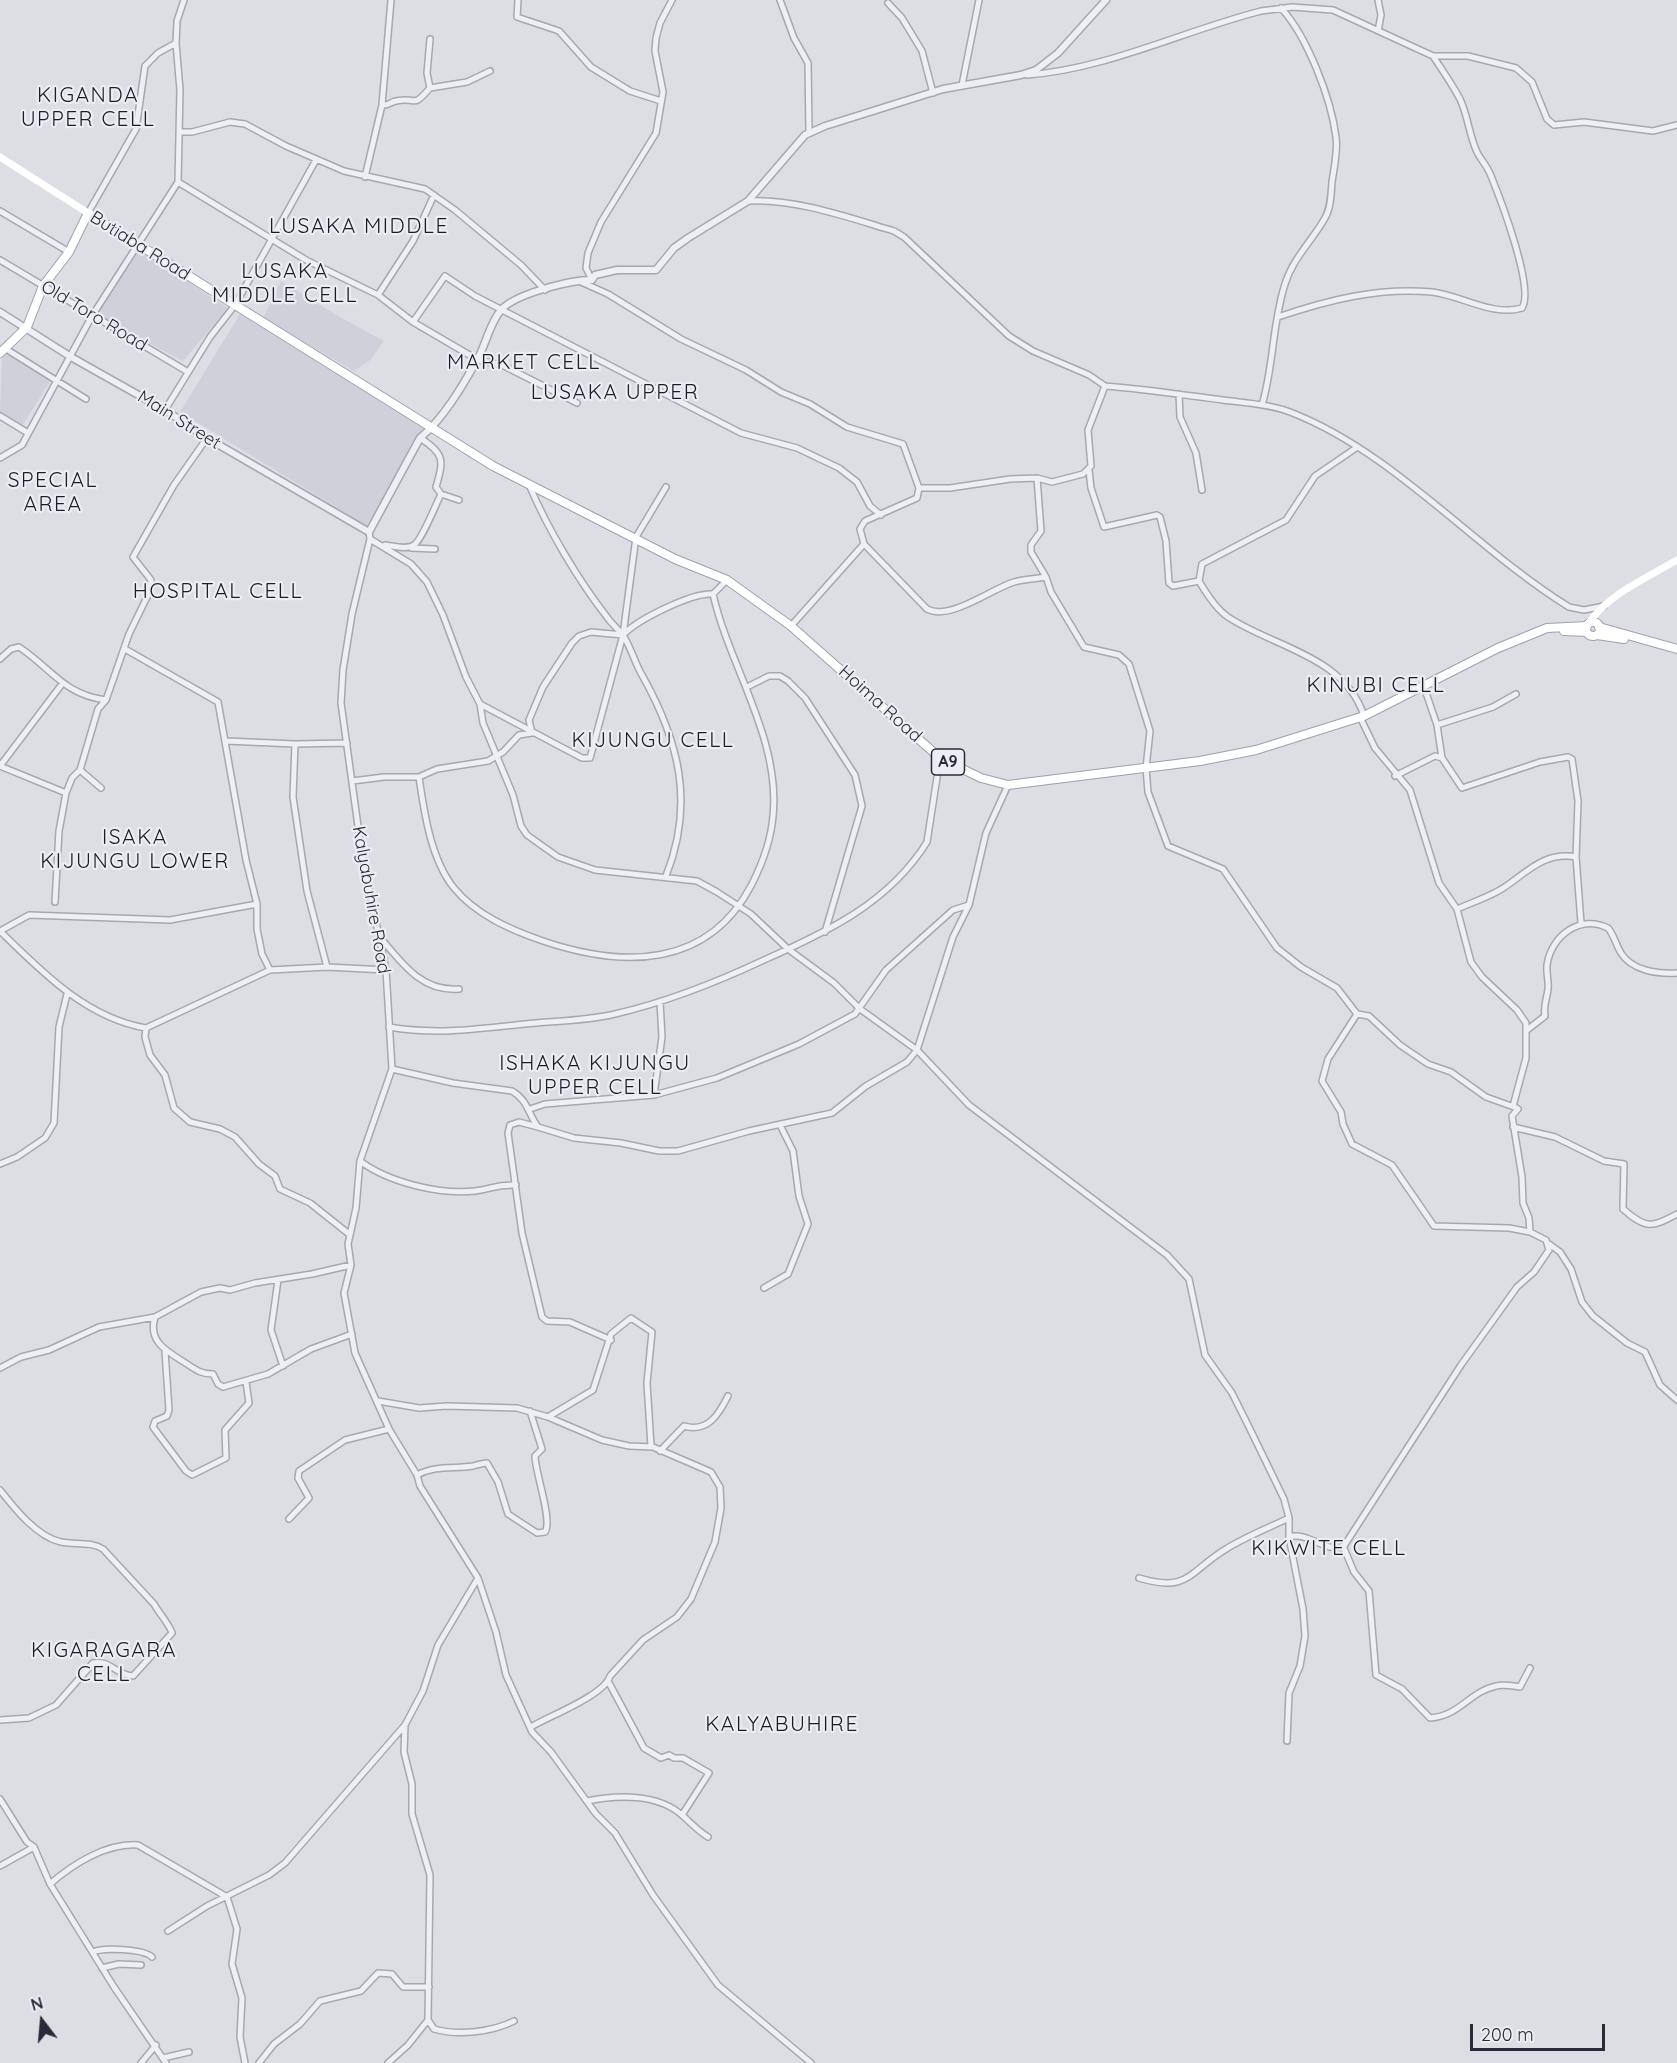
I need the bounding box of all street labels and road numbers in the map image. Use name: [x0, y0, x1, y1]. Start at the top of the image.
street label: Butiaba Road: [86, 207, 194, 285]
street label: Old Toro Road: [37, 276, 151, 356]
street label: Main Street: [133, 386, 225, 454]
street label: Hoima Road: [834, 661, 926, 747]
road number: A9: [932, 749, 964, 775]
street label: Kalyabuhire Road: [347, 824, 395, 976]

